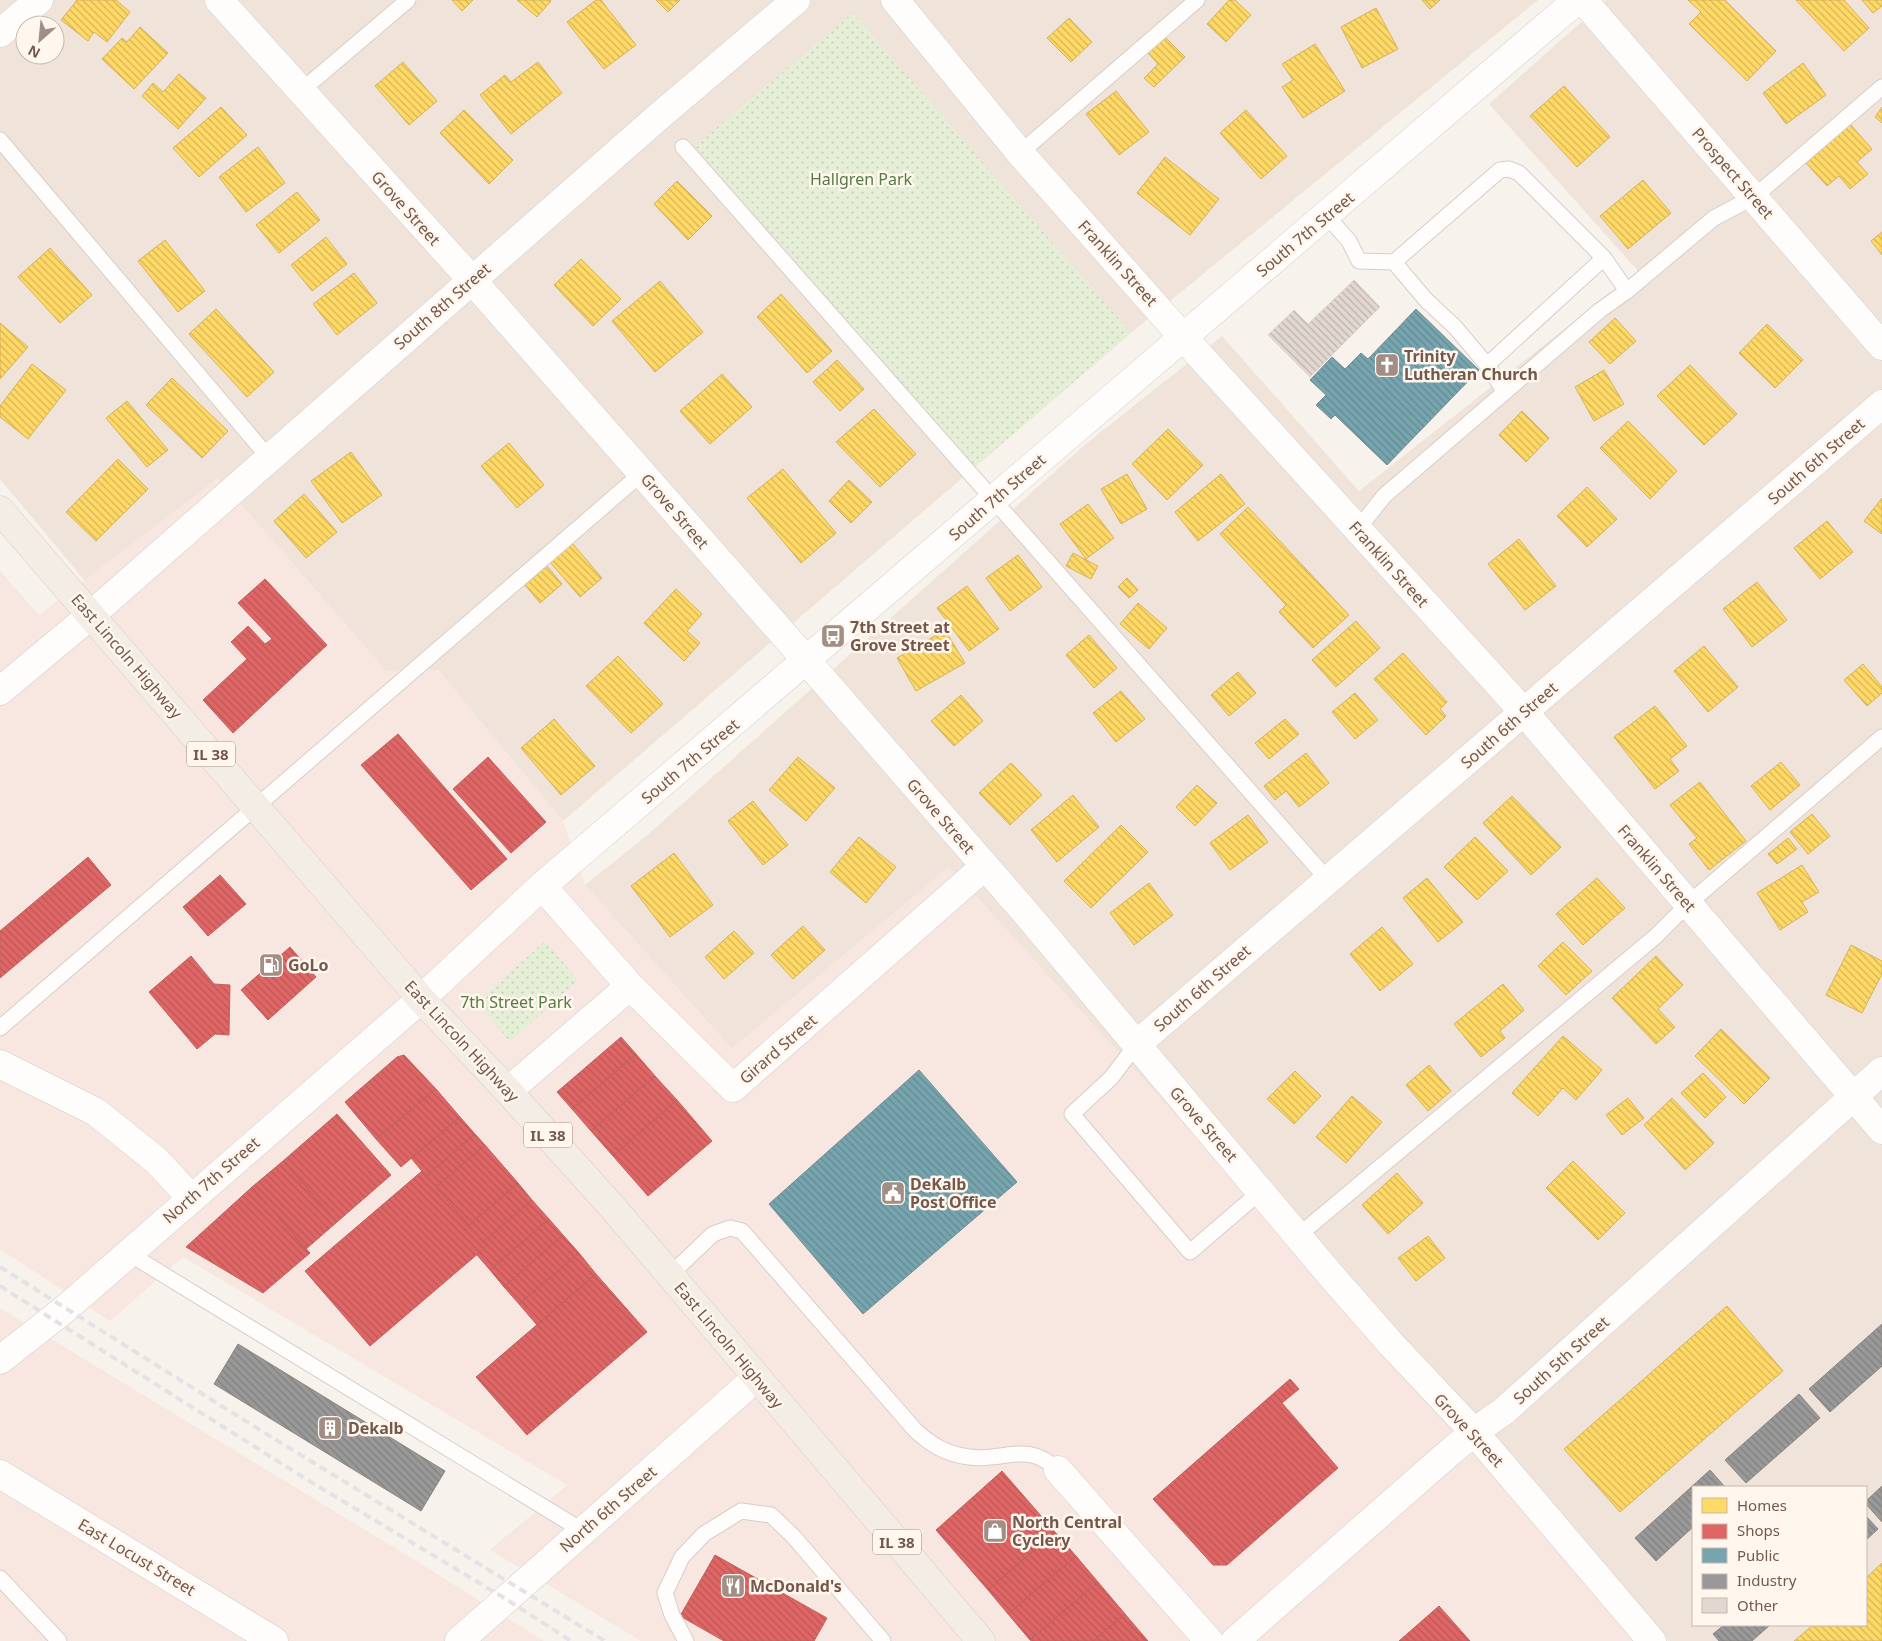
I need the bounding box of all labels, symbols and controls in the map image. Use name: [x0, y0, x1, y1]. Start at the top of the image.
north arrow: [15, 15, 65, 65]
text: N: [24, 41, 43, 63]
street label: Prospect Street: [1687, 123, 1779, 224]
street label: Grove Street: [367, 166, 446, 250]
park label: Hallgren Park: [810, 168, 912, 190]
street label: South 7th Street: [1251, 186, 1359, 282]
street label: Franklin Street: [1073, 215, 1163, 311]
street label: South 8th Street: [389, 258, 495, 354]
place label: Trinity Lutheran Church: [1404, 345, 1538, 385]
church icon: Trinity Lutheran Church: [1374, 352, 1400, 378]
street label: South 6th Street: [1763, 413, 1869, 509]
street label: South 7th Street: [944, 449, 1050, 545]
street label: Grove Street: [636, 469, 714, 554]
street label: Franklin Street: [1344, 516, 1434, 612]
street label: East Lincoln Highway: [67, 589, 188, 724]
place label: 7th Street at Grove Street: [850, 616, 950, 656]
bus stop icon: 7th Street at Grove Street: [820, 623, 846, 649]
street label: South 6th Street: [1456, 677, 1562, 773]
street label: South 7th Street: [636, 713, 744, 809]
road number: IL 38: [187, 742, 235, 766]
street label: Grove Street: [902, 774, 980, 859]
street label: Franklin Street: [1613, 820, 1701, 917]
street label: South 6th Street: [1149, 940, 1255, 1036]
fuel station icon: GoLo: [258, 952, 284, 978]
place label: GoLo: [288, 954, 329, 976]
street label: East Lincoln Highway: [400, 975, 525, 1107]
park label: 7th Street Park: [460, 991, 572, 1013]
street label: Girard Street: [735, 1009, 822, 1089]
street label: Grove Street: [1165, 1082, 1243, 1167]
road number: IL 38: [524, 1122, 572, 1148]
street label: North 7th Street: [158, 1132, 264, 1228]
place label: DeKalb Post Office: [910, 1173, 997, 1213]
public building icon: DeKalb Post Office: [880, 1180, 906, 1206]
street label: East Lincoln Highway: [670, 1277, 789, 1414]
street label: South 5th Street: [1508, 1311, 1614, 1409]
street label: Grove Street: [1429, 1388, 1509, 1472]
building icon: Dekalb: [317, 1415, 343, 1441]
place label: Dekalb: [348, 1417, 404, 1439]
street label: North 6th Street: [555, 1461, 661, 1557]
legend: [1692, 1486, 1867, 1626]
text: Homes: [1737, 1495, 1787, 1515]
place label: North Central Cyclery: [1012, 1511, 1122, 1551]
street label: East Locust Street: [74, 1513, 200, 1601]
shop icon: North Central Cyclery: [982, 1518, 1008, 1544]
text: Shops: [1737, 1520, 1780, 1540]
road number: IL 38: [873, 1530, 921, 1554]
text: Public: [1737, 1545, 1780, 1565]
text: Industry: [1737, 1570, 1797, 1590]
restaurant icon: McDonald's: [720, 1573, 746, 1599]
place label: McDonald's: [750, 1575, 842, 1597]
text: Other: [1737, 1595, 1778, 1615]

